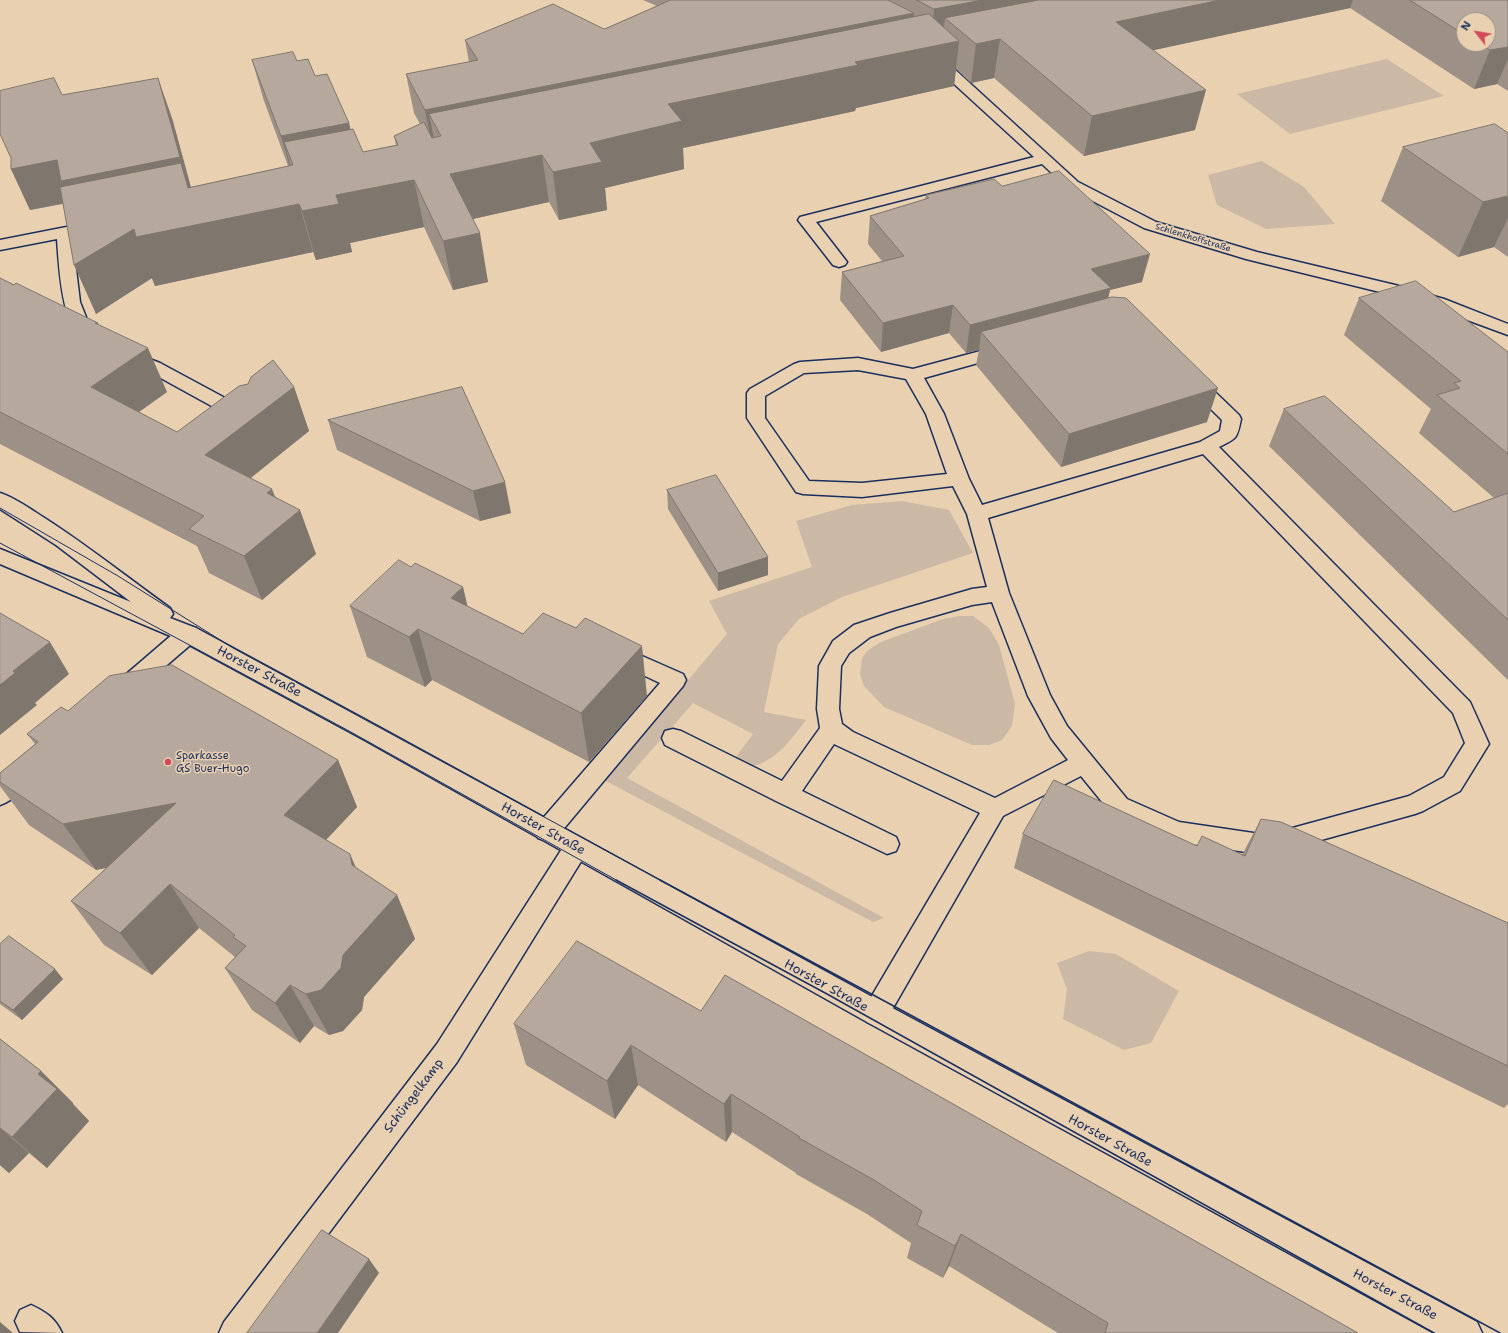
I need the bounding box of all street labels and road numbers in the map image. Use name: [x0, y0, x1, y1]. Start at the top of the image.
street label: Schlenkhoffstraße: [1154, 221, 1232, 255]
street label: Horster Straße: [214, 643, 304, 701]
street label: Horster Straße: [498, 799, 588, 859]
street label: Horster Straße: [781, 956, 871, 1016]
street label: Schüngelkamp: [381, 1056, 447, 1136]
street label: Horster Straße: [1065, 1111, 1155, 1171]
street label: Horster Straße: [1350, 1266, 1440, 1324]

